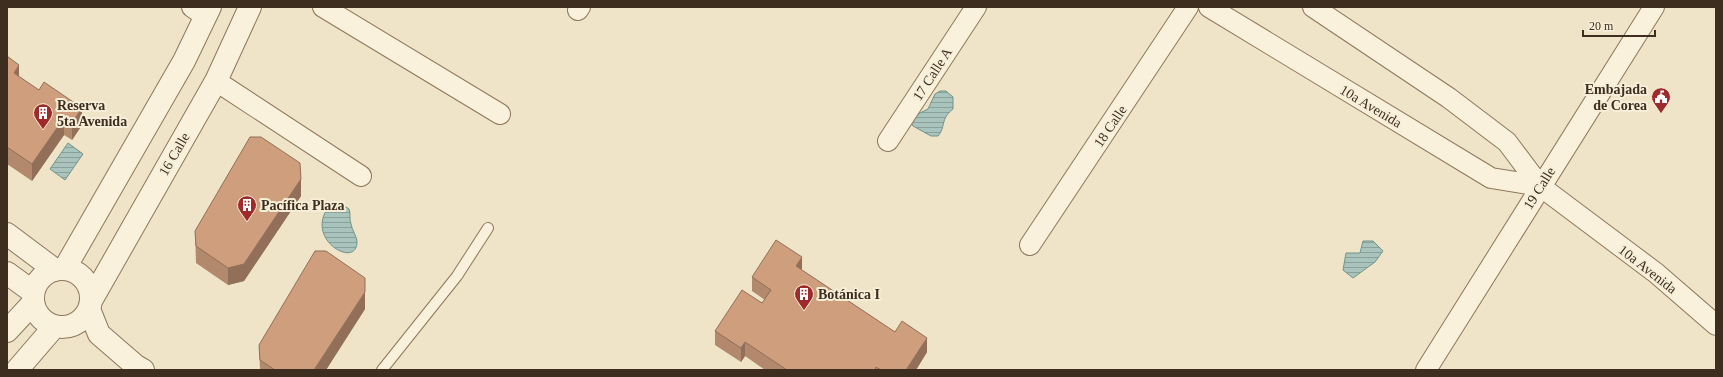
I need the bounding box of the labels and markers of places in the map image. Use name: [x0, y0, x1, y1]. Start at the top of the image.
place label: Embajada de Corea: [1585, 82, 1647, 113]
public building icon: Embajada de Corea: [1650, 86, 1672, 114]
place label: Reserva 5ta Avenida: [57, 98, 127, 129]
building icon: Reserva 5ta Avenida: [32, 102, 54, 130]
building icon: Pacífica Plaza: [236, 194, 258, 222]
place label: Pacífica Plaza: [261, 198, 345, 213]
building icon: Botánica I: [793, 283, 815, 311]
place label: Botánica I: [818, 287, 880, 302]

